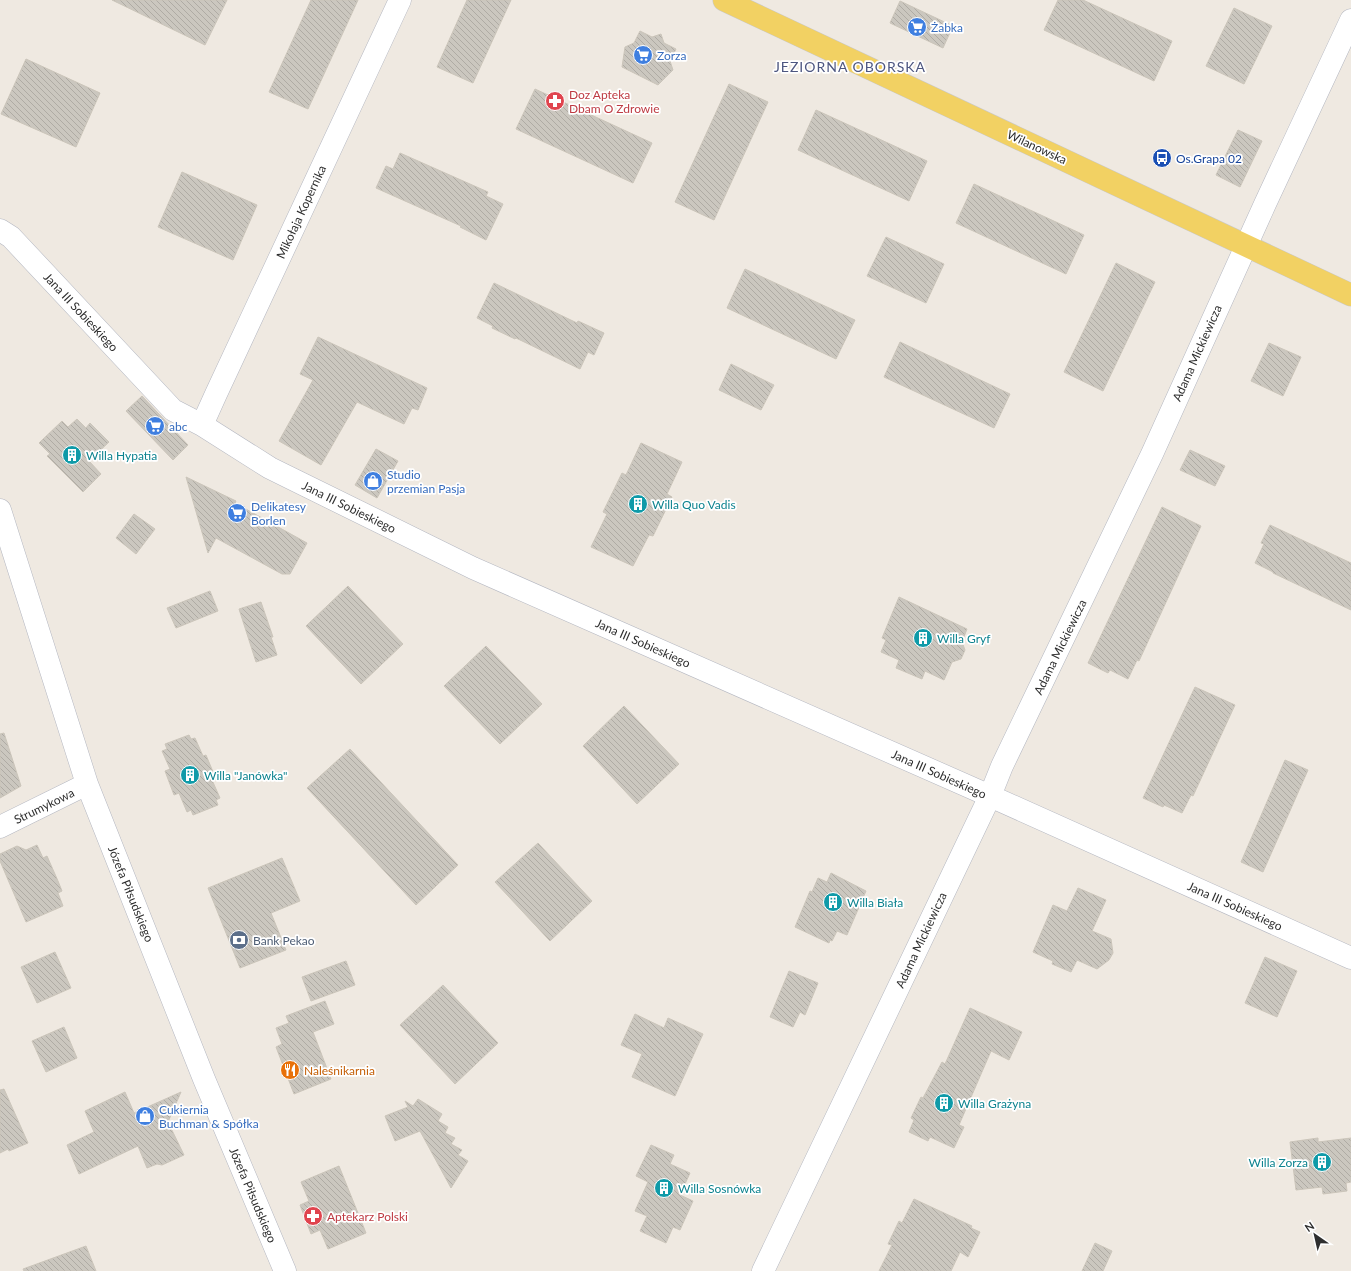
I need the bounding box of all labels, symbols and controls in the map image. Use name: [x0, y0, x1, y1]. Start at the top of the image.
supermarket icon: Żabka: [906, 16, 928, 38]
place label: Żabka: [931, 20, 963, 35]
supermarket icon: Zorza: [632, 44, 654, 66]
place label: Zorza: [657, 48, 687, 63]
district label: JEZIORNA OBORSKA: [774, 58, 926, 75]
place label: Doz Apteka Dbam O Zdrowie: [569, 87, 660, 116]
pharmacy icon: Doz Apteka Dbam O Zdrowie: [544, 90, 566, 112]
street label: Wilanowska: [1005, 127, 1069, 167]
bus stop icon: Os.Grapa 02: [1151, 147, 1173, 169]
place label: Os.Grapa 02: [1176, 151, 1242, 166]
street label: Mikołaja Kopernika: [273, 163, 329, 261]
street label: Jana III Sobieskiego: [41, 269, 122, 355]
street label: Adama Mickiewicza: [1169, 302, 1225, 404]
supermarket icon: abc: [144, 415, 166, 437]
place label: abc: [169, 419, 188, 434]
building icon: Willa Hypatia: [61, 444, 83, 466]
place label: Willa Hypatia: [86, 448, 157, 463]
place label: Studio przemian Pasja: [387, 467, 465, 496]
shop icon: Studio przemian Pasja: [362, 470, 384, 492]
street label: Jana III Sobieskiego: [300, 478, 398, 536]
building icon: Willa Quo Vadis: [627, 493, 649, 515]
place label: Willa Quo Vadis: [652, 497, 736, 512]
place label: Delikatesy Borlen: [251, 499, 307, 528]
supermarket icon: Delikatesy Borlen: [226, 502, 248, 524]
street label: Adama Mickiewicza: [1030, 597, 1090, 697]
street label: Jana III Sobieskiego: [593, 615, 693, 671]
building icon: Willa Gryf: [912, 627, 934, 649]
place label: Willa Gryf: [937, 631, 991, 646]
street label: Jana III Sobieskiego: [889, 746, 989, 802]
building icon: Willa "Janówka": [179, 764, 201, 786]
place label: Willa "Janówka": [204, 768, 288, 783]
street label: Strumykowa: [11, 785, 77, 827]
street label: Józefa Piłsudskiego: [105, 844, 157, 944]
street label: Jana III Sobieskiego: [1185, 878, 1285, 934]
street label: Adama Mickiewicza: [892, 890, 950, 990]
building icon: Willa Biała: [822, 891, 844, 913]
place label: Willa Biała: [847, 895, 903, 910]
bank icon: Bank Pekao: [228, 929, 250, 951]
place label: Bank Pekao: [253, 933, 315, 948]
restaurant icon: Naleśnikarnia: [279, 1059, 301, 1081]
place label: Naleśnikarnia: [304, 1063, 375, 1078]
building icon: Willa Grażyna: [933, 1092, 955, 1114]
place label: Willa Grażyna: [958, 1096, 1031, 1111]
place label: Cukiernia Buchman & Spółka: [159, 1102, 259, 1131]
shop icon: Cukiernia Buchman & Spółka: [134, 1105, 156, 1127]
street label: Józefa Piłsudskiego: [226, 1145, 280, 1245]
building icon: Willa Zorza: [1311, 1151, 1333, 1173]
place label: Willa Zorza: [1249, 1155, 1308, 1170]
building icon: Willa Sosnówka: [653, 1177, 675, 1199]
place label: Willa Sosnówka: [678, 1181, 761, 1196]
pharmacy icon: Aptekarz Polski: [302, 1205, 324, 1227]
place label: Aptekarz Polski: [327, 1209, 408, 1224]
north arrow: [1295, 1215, 1335, 1255]
text: N: [1302, 1219, 1316, 1234]

